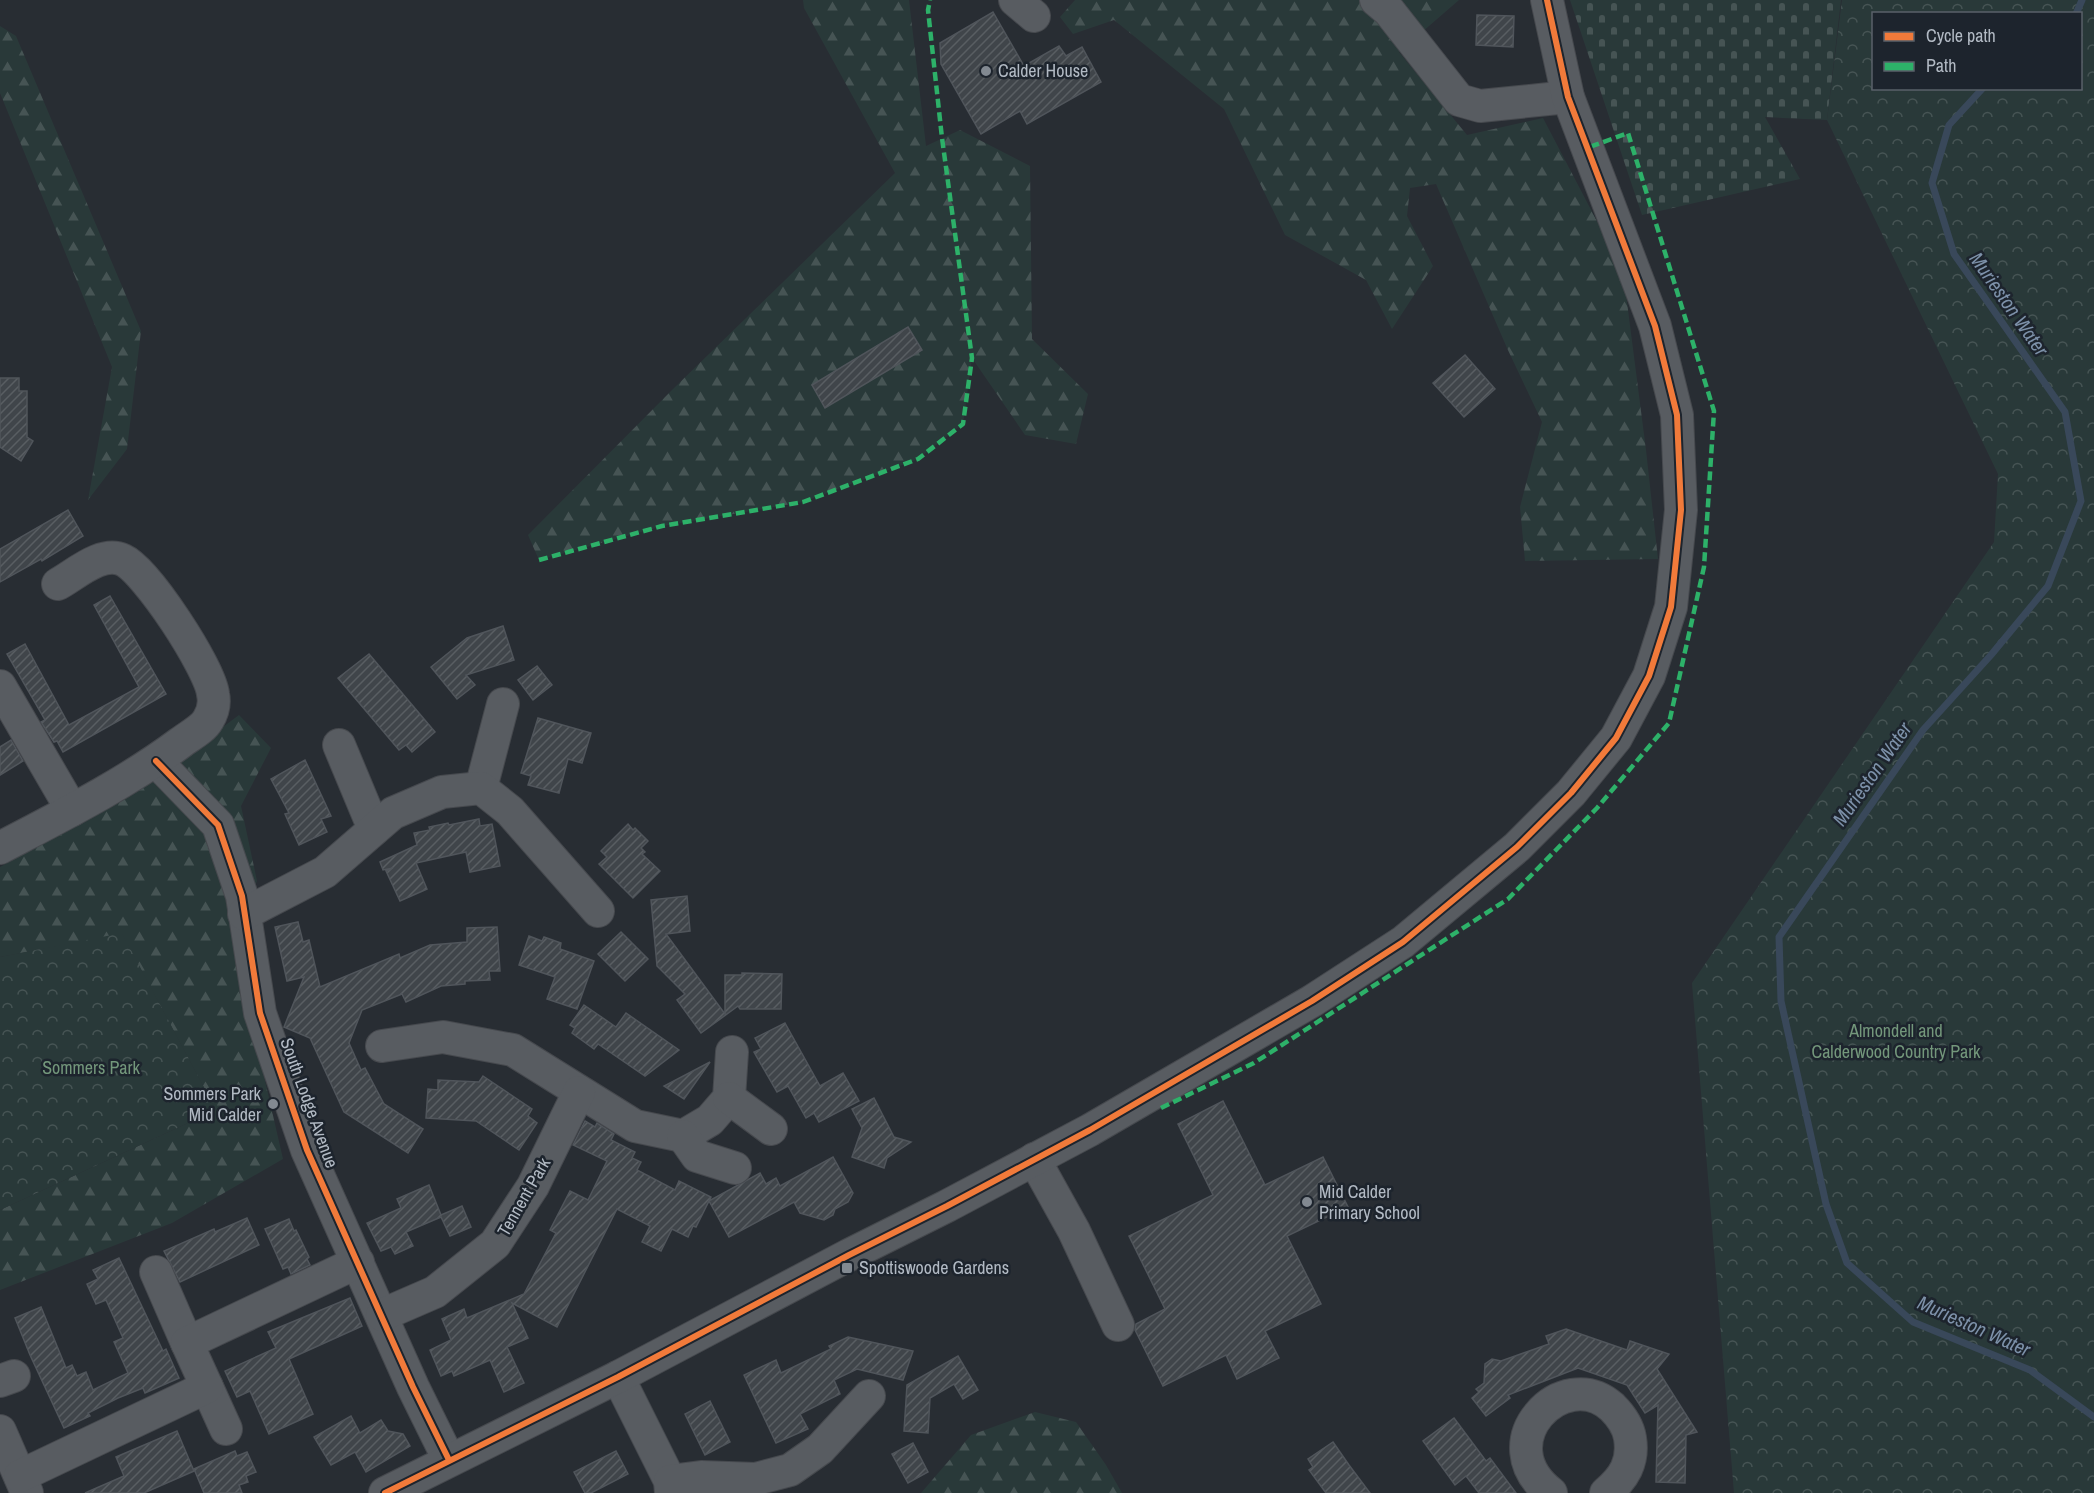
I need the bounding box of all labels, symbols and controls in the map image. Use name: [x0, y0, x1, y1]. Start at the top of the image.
legend: [1872, 12, 2082, 90]
text: Cycle path: [1926, 23, 1996, 48]
text: Path: [1926, 53, 1956, 78]
place label: Calder House: [998, 58, 1088, 83]
marker: Calder House: [979, 64, 993, 78]
water label: Murieston Water: [1964, 246, 2055, 361]
water label: Murieston Water: [1826, 716, 1918, 831]
park label: Almondell and Calderwood Country Park: [1812, 1018, 1981, 1064]
street label: South Lodge Avenue: [274, 1034, 345, 1171]
park label: Sommers Park: [42, 1055, 140, 1080]
place label: Sommers Park Mid Calder: [163, 1081, 262, 1127]
marker: Sommers Park Mid Calder: [266, 1097, 280, 1111]
street label: Tennent Park: [491, 1152, 556, 1241]
place label: Mid Calder Primary School: [1319, 1179, 1420, 1225]
marker: Mid Calder Primary School: [1300, 1195, 1314, 1209]
place label: Spottiswoode Gardens: [859, 1255, 1009, 1280]
marker: Spottiswoode Gardens: [840, 1261, 854, 1275]
water label: Murieston Water: [1914, 1289, 2035, 1363]

